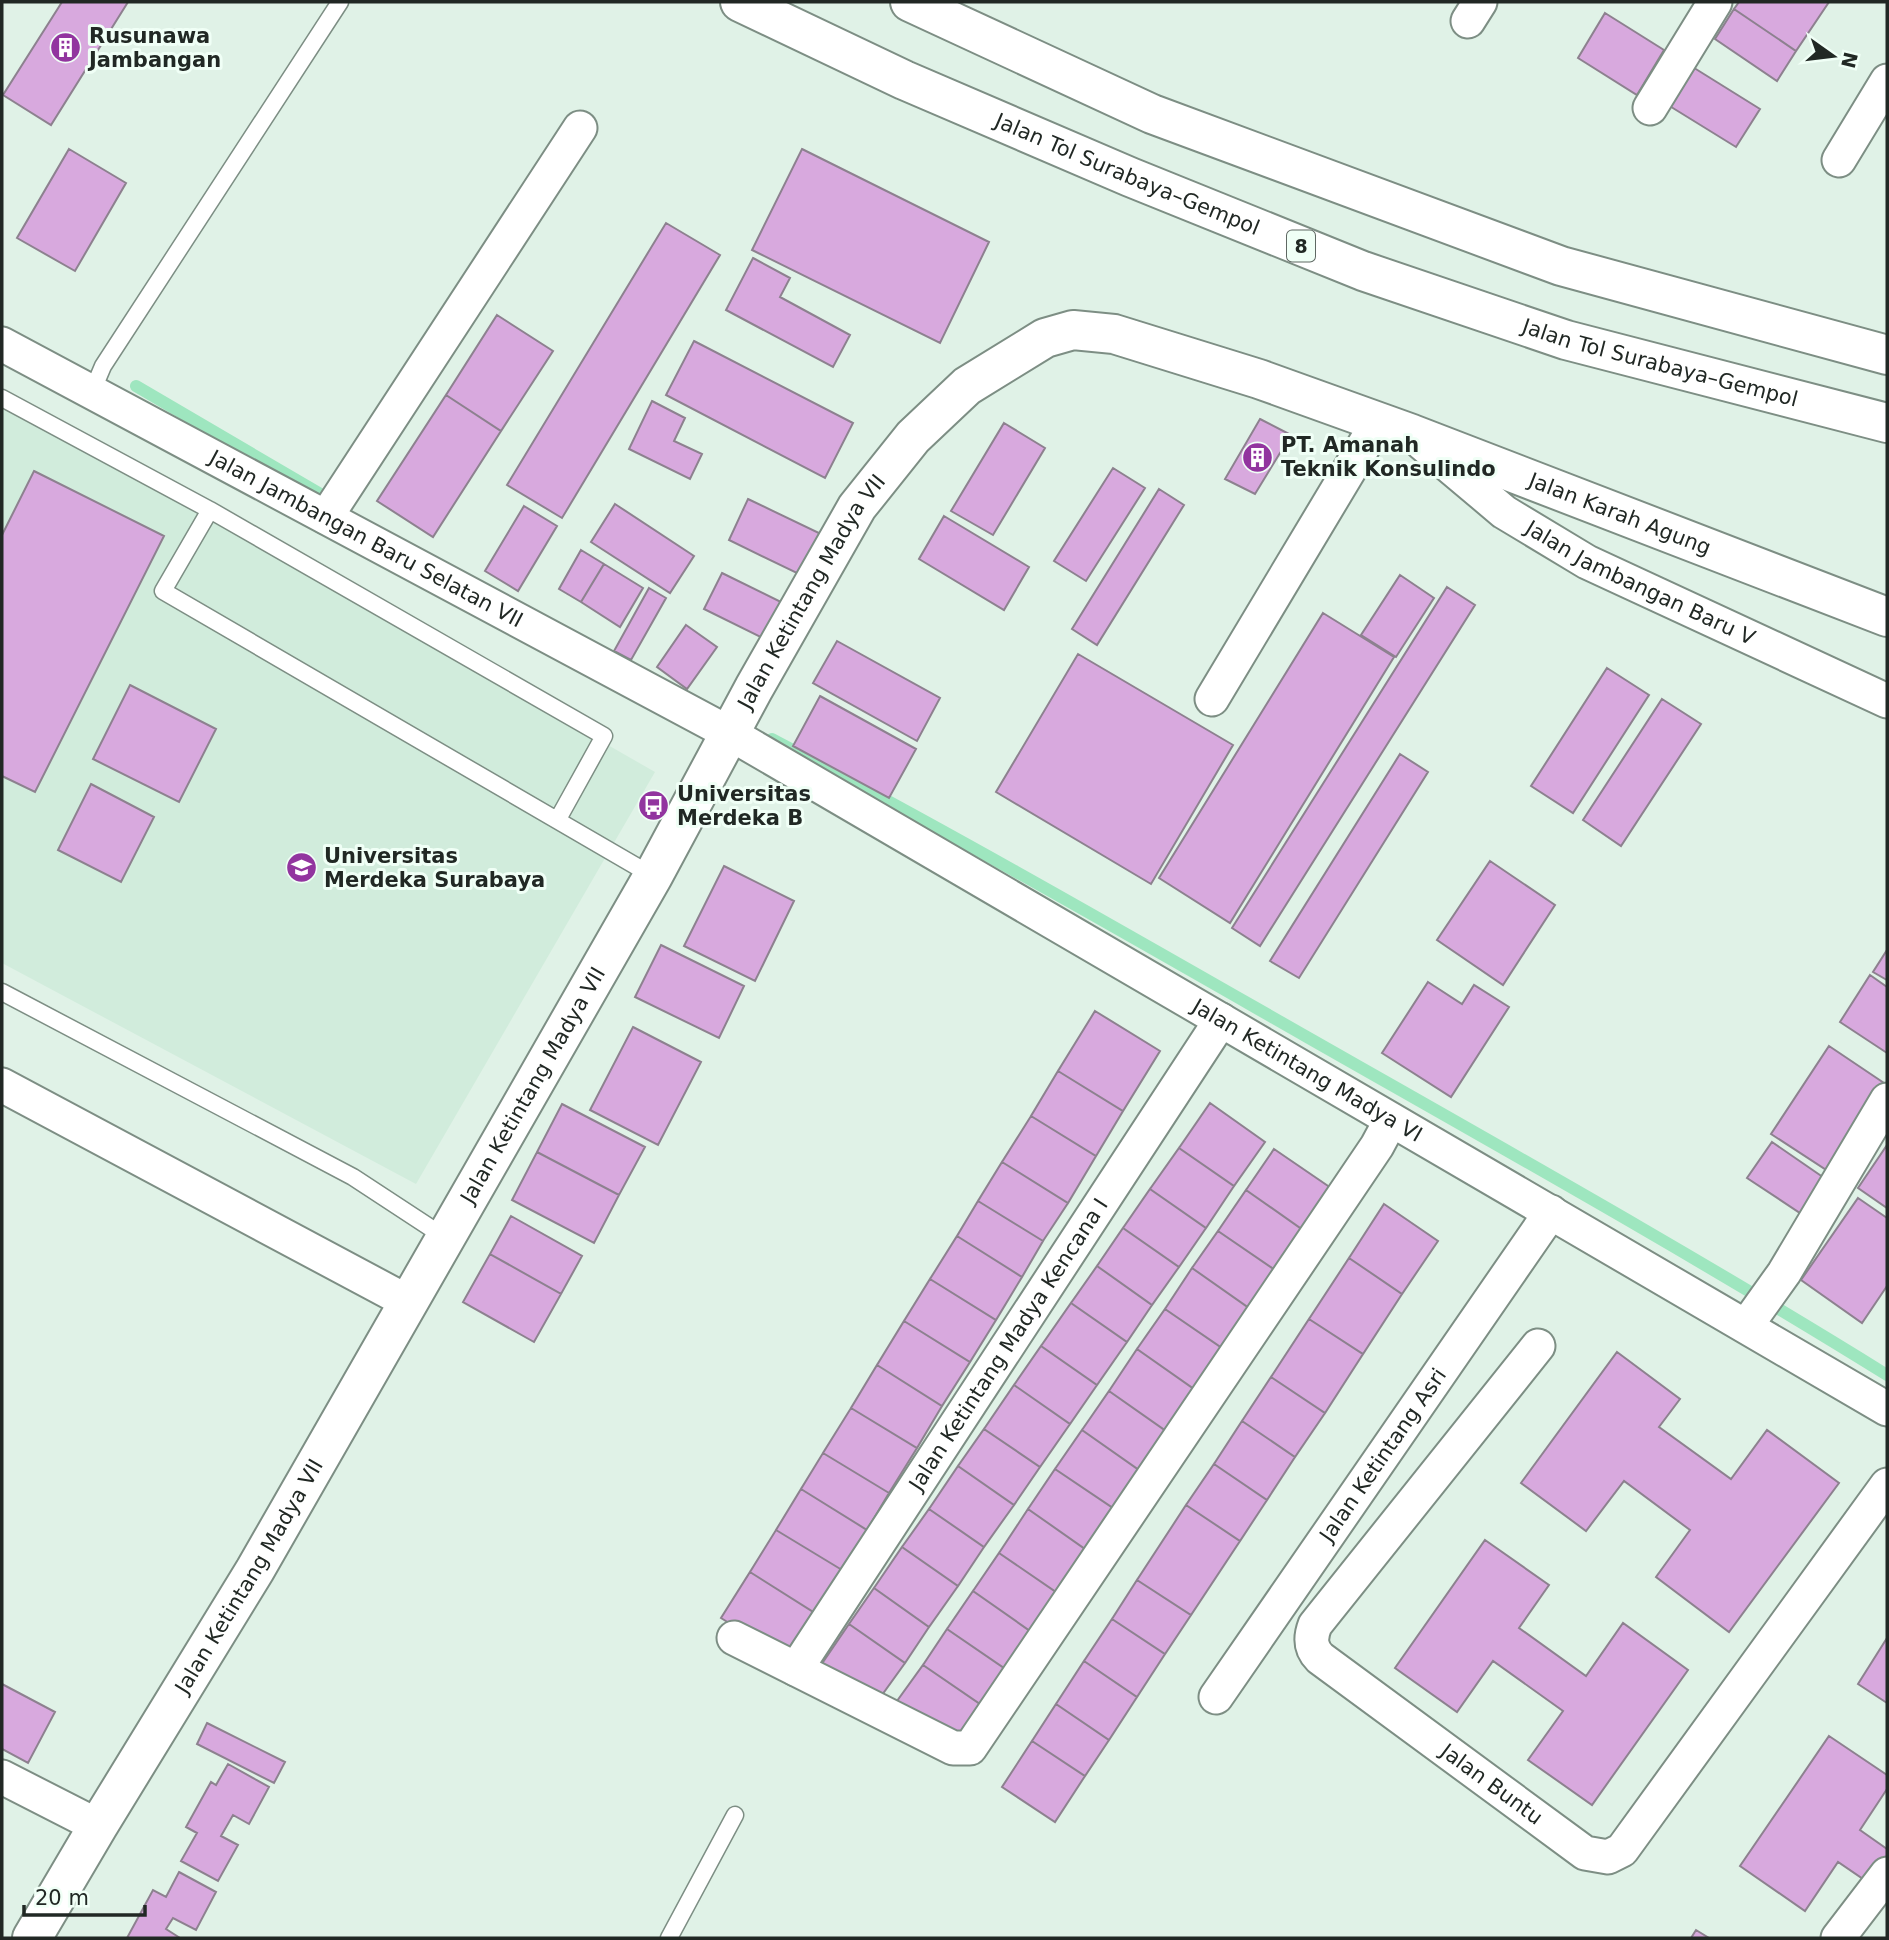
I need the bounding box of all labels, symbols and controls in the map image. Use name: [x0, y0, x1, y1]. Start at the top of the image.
north arrow: [1798, 21, 1868, 91]
place label: Rusunawa Jambangan: [87, 24, 221, 72]
building icon: Rusunawa Jambangan: [49, 31, 83, 65]
text: N: [1837, 50, 1862, 70]
street label: Jalan Tol Surabaya–Gempol: [990, 108, 1263, 240]
road number: 8: [1287, 230, 1315, 262]
street label: Jalan Tol Surabaya–Gempol: [1517, 313, 1800, 411]
place label: PT. Amanah Teknik Konsulindo: [1281, 433, 1496, 481]
building icon: PT. Amanah Teknik Konsulindo: [1241, 440, 1275, 474]
street label: Jalan Jambangan Baru Selatan VII: [204, 444, 527, 632]
street label: Jalan Karah Agung: [1524, 467, 1714, 560]
street label: Jalan Ketintang Madya VII: [732, 470, 890, 715]
street label: Jalan Jambangan Baru V: [1519, 515, 1759, 650]
place label: Universitas Merdeka B: [677, 782, 811, 830]
bus stop icon: Universitas Merdeka B: [637, 789, 671, 823]
place label: Universitas Merdeka Surabaya: [324, 844, 545, 892]
school or university icon: Universitas Merdeka Surabaya: [284, 851, 318, 885]
street label: Jalan Ketintang Madya VII: [455, 963, 610, 1209]
street label: Jalan Ketintang Madya VI: [1186, 993, 1426, 1147]
street label: Jalan Ketintang Madya Kencana I: [903, 1194, 1113, 1497]
street label: Jalan Ketintang Asri: [1314, 1364, 1451, 1548]
street label: Jalan Ketintang Madya VII: [169, 1455, 328, 1699]
street label: Jalan Buntu: [1434, 1738, 1547, 1830]
scale bar: [24, 1874, 145, 1918]
text: 20 m: [35, 1886, 89, 1910]

